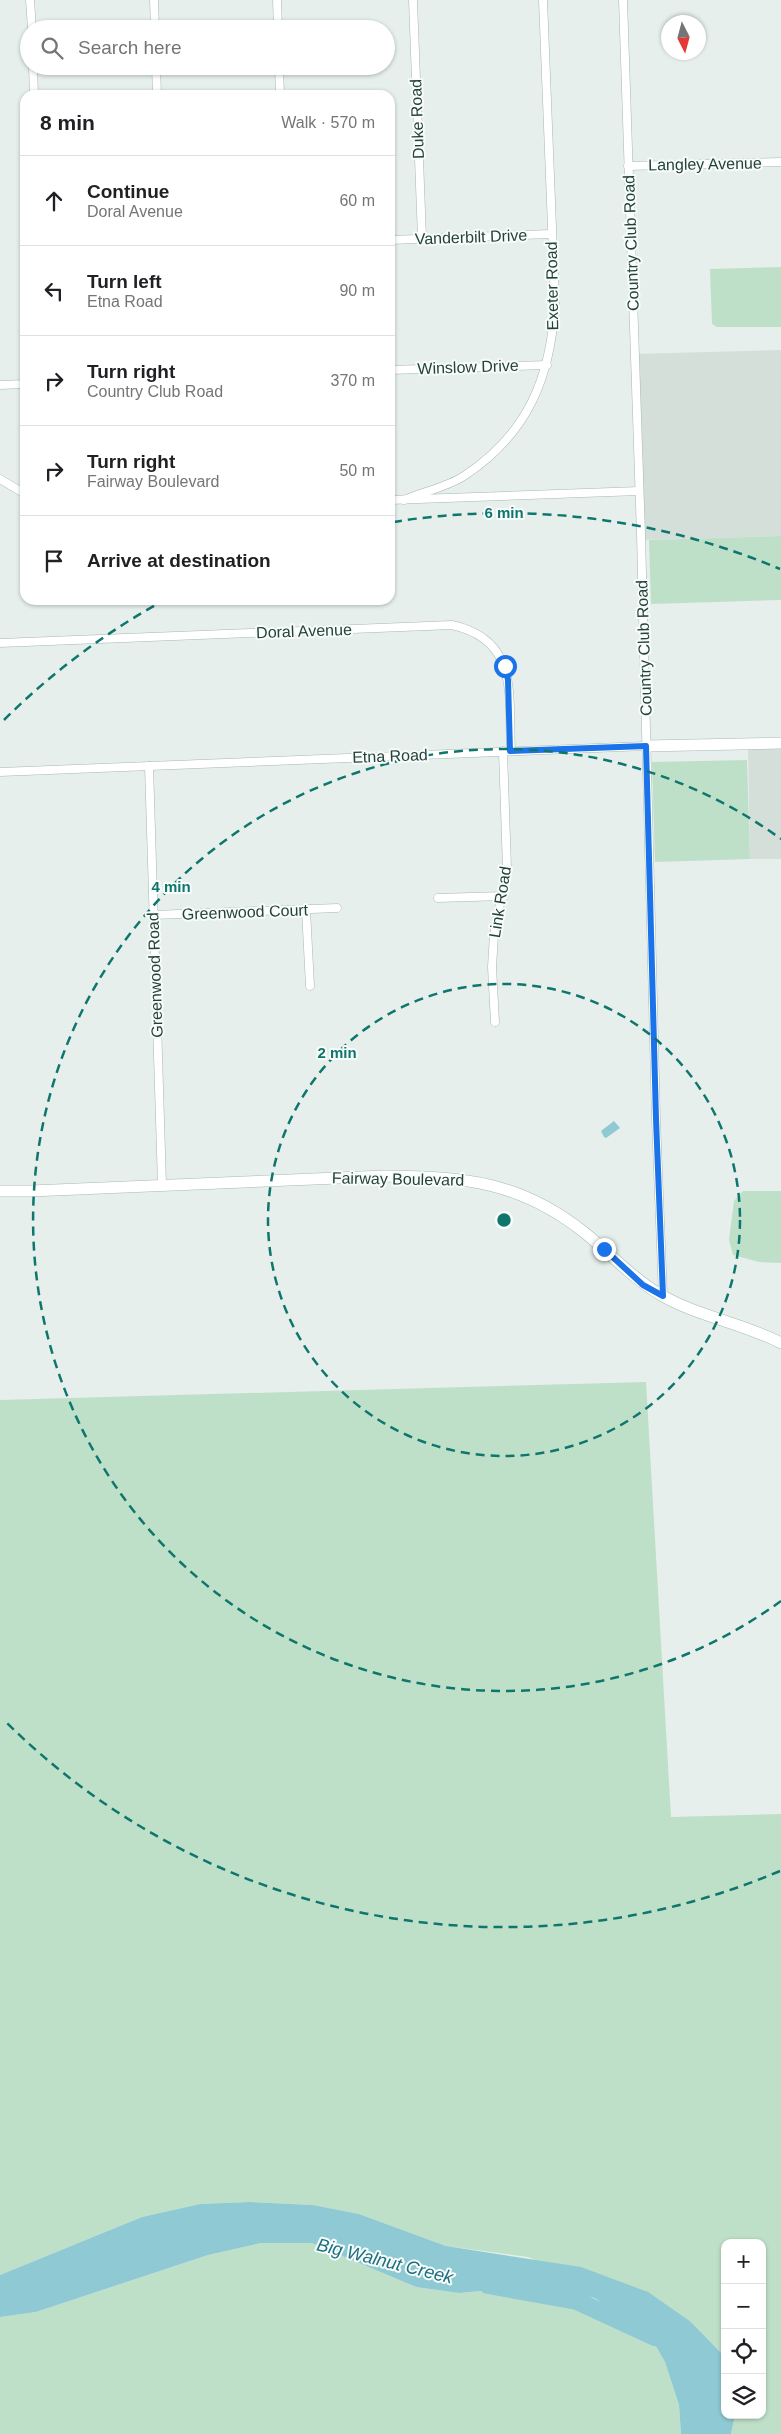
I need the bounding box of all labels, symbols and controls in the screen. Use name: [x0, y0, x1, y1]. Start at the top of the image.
north arrow: [661, 15, 706, 60]
search box: [20, 20, 395, 75]
icon: search: [38, 34, 66, 62]
text: Search here: [78, 37, 182, 58]
street label: Duke Road: [407, 79, 427, 159]
text: 8 min: [40, 111, 95, 134]
text: Walk · 570 m: [281, 114, 375, 131]
street label: Langley Avenue: [648, 155, 762, 173]
street label: Country Club Road: [620, 175, 642, 311]
text: Continue: [87, 181, 169, 202]
icon: ahead: [40, 187, 68, 215]
text: 60 m: [339, 192, 375, 209]
text: Doral Avenue: [87, 203, 183, 220]
street label: Vanderbilt Drive: [414, 227, 528, 247]
street label: Exeter Road: [543, 241, 561, 331]
text: Turn left: [87, 271, 162, 292]
icon: left: [40, 277, 68, 305]
text: 90 m: [339, 282, 375, 299]
text: Etna Road: [87, 293, 163, 310]
street label: Winslow Drive: [417, 357, 519, 377]
text: Turn right: [87, 361, 175, 382]
icon: right: [40, 367, 68, 395]
text: 370 m: [331, 372, 375, 389]
text: Country Club Road: [87, 383, 223, 400]
text: Turn right: [87, 451, 175, 472]
icon: right: [40, 457, 68, 485]
text: 50 m: [339, 462, 375, 479]
text: Fairway Boulevard: [87, 473, 220, 490]
text: 6 min: [484, 504, 524, 521]
icon: arrive: [40, 547, 68, 575]
text: Arrive at destination: [87, 550, 271, 571]
street label: Country Club Road: [633, 580, 655, 716]
street label: Doral Avenue: [256, 621, 352, 641]
route start: [494, 655, 517, 678]
street label: Etna Road: [352, 746, 428, 766]
street label: Link Road: [486, 865, 514, 939]
text: 4 min: [151, 878, 191, 895]
street label: Greenwood Court: [182, 901, 309, 923]
street label: Greenwood Road: [144, 912, 166, 1038]
text: 2 min: [317, 1044, 357, 1061]
street label: Fairway Boulevard: [332, 1169, 464, 1189]
centre of rings: [495, 1211, 513, 1229]
route end: [593, 1238, 616, 1261]
water label: Big Walnut Creek: [315, 2234, 456, 2288]
map controls: [721, 2239, 766, 2419]
button: +: [721, 2239, 766, 2284]
button: −: [721, 2284, 766, 2329]
button: locate: [721, 2329, 766, 2374]
button: layers: [721, 2374, 766, 2419]

